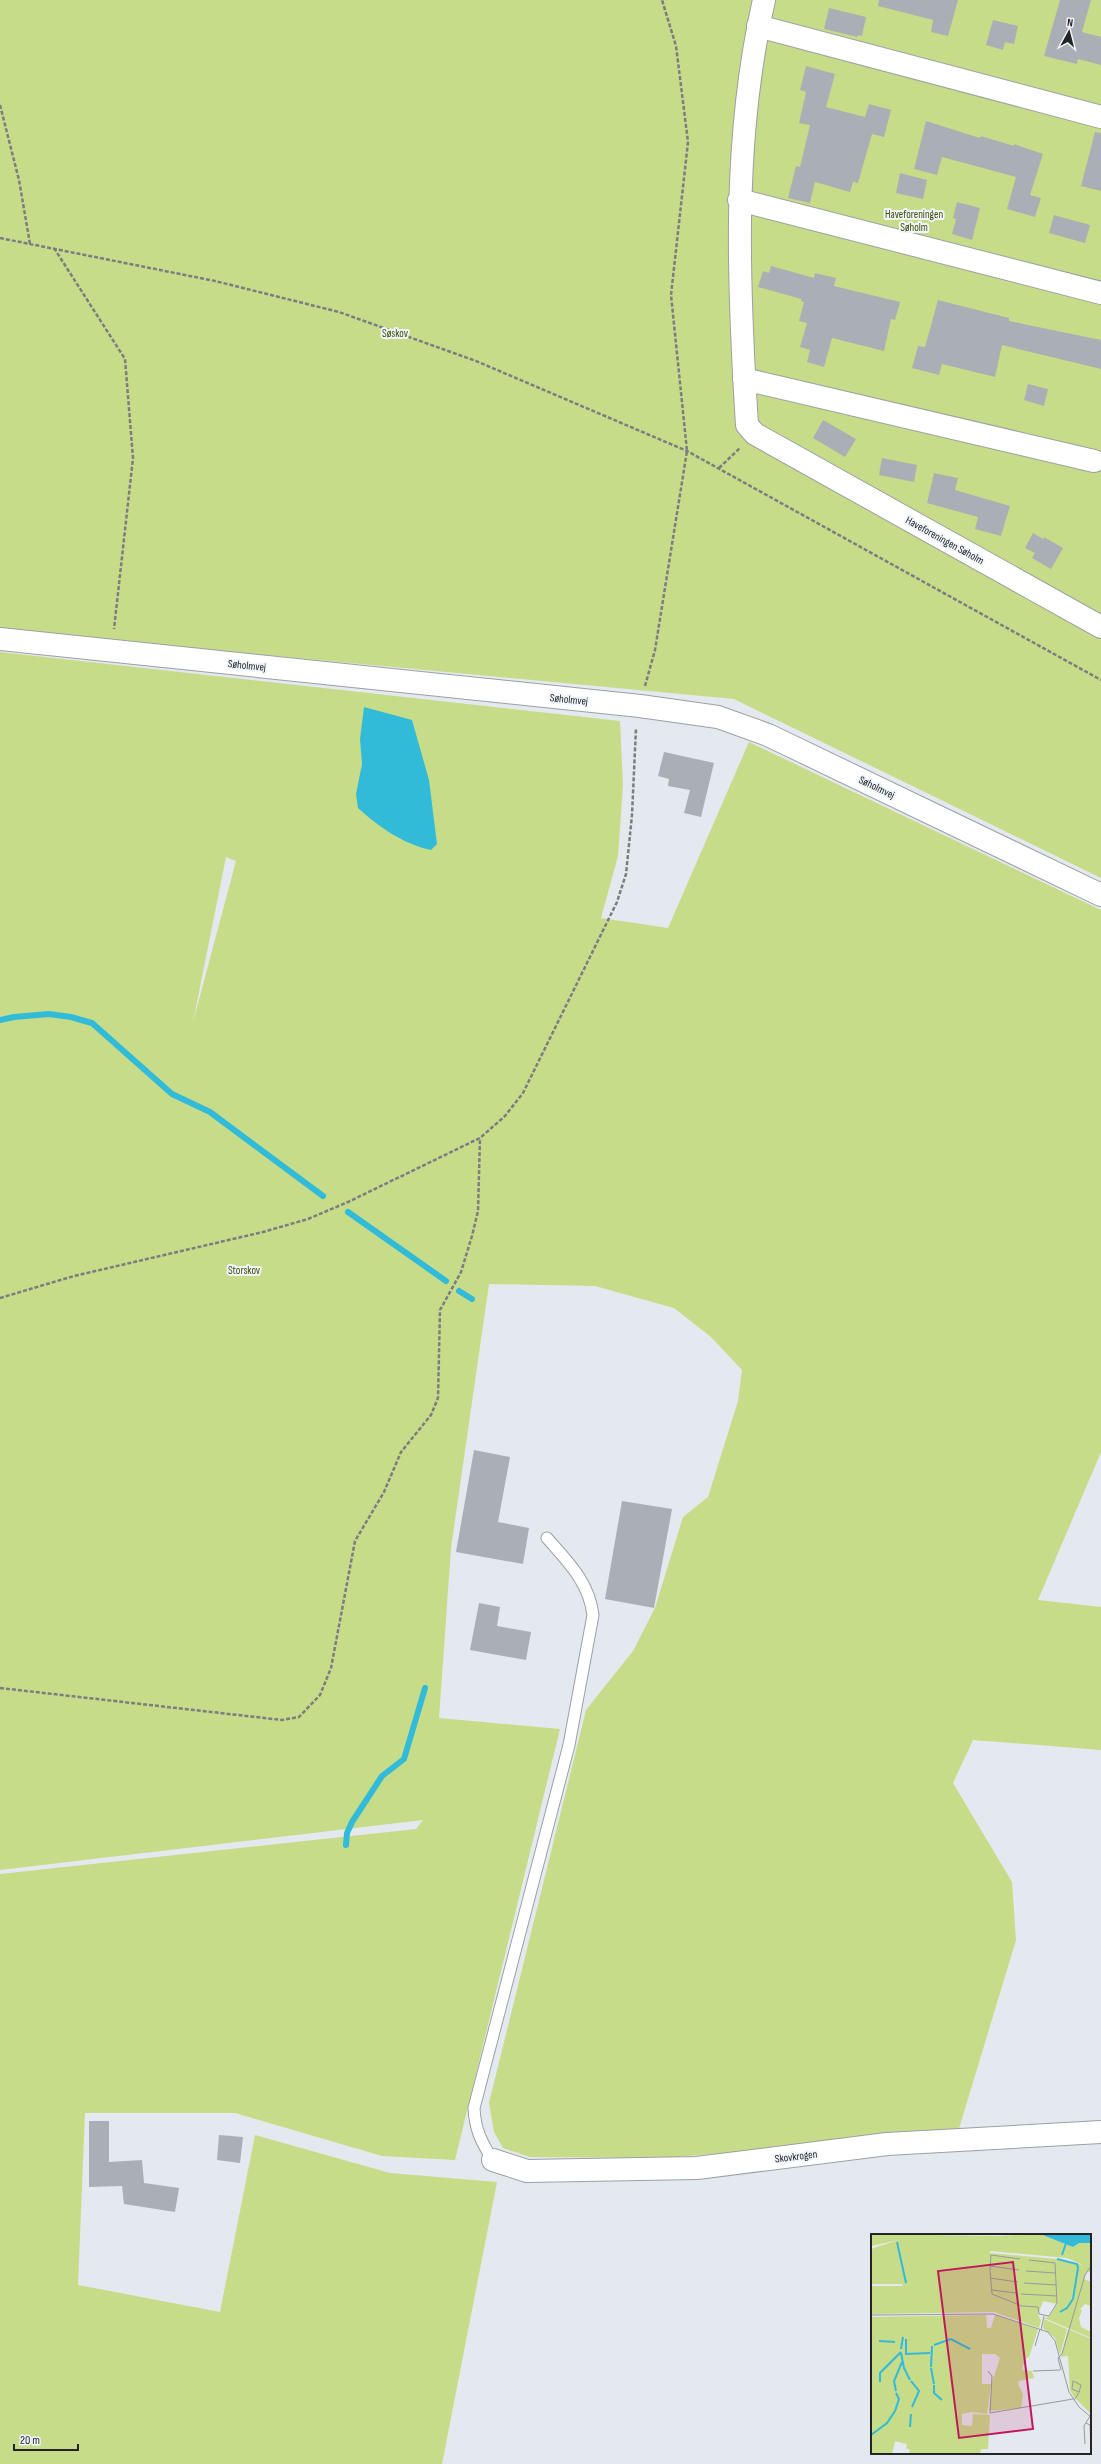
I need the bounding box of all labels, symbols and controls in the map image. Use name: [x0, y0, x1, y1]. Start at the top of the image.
north arrow: [1049, 12, 1089, 52]
text: N: [1066, 16, 1074, 29]
park label: Haveforeningen Søholm: [885, 208, 943, 234]
park label: Søskov: [382, 327, 409, 340]
street label: Haveforeningen Søholm: [903, 514, 986, 567]
street label: Søholmvej: [227, 657, 267, 674]
street label: Søholmvej: [549, 691, 589, 708]
street label: Søholmvej: [857, 773, 897, 802]
park label: Storskov: [228, 1264, 261, 1277]
street label: Skovkrogen: [774, 2147, 818, 2166]
inset map: [871, 2234, 1091, 2454]
scale bar: [14, 2426, 78, 2452]
text: 20 m: [20, 2433, 40, 2448]

